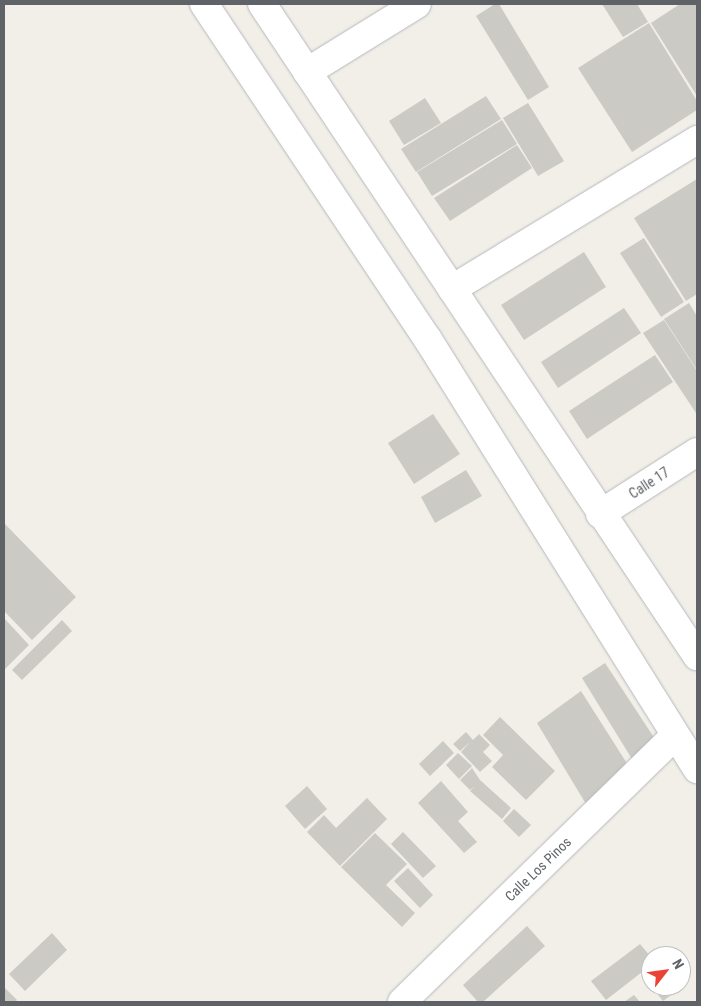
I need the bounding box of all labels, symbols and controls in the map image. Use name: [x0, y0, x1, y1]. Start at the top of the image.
street label: Calle 17: [626, 464, 672, 502]
street label: Calle Los Pinos: [501, 833, 575, 905]
north arrow: [641, 946, 691, 996]
text: N: [669, 956, 687, 972]

